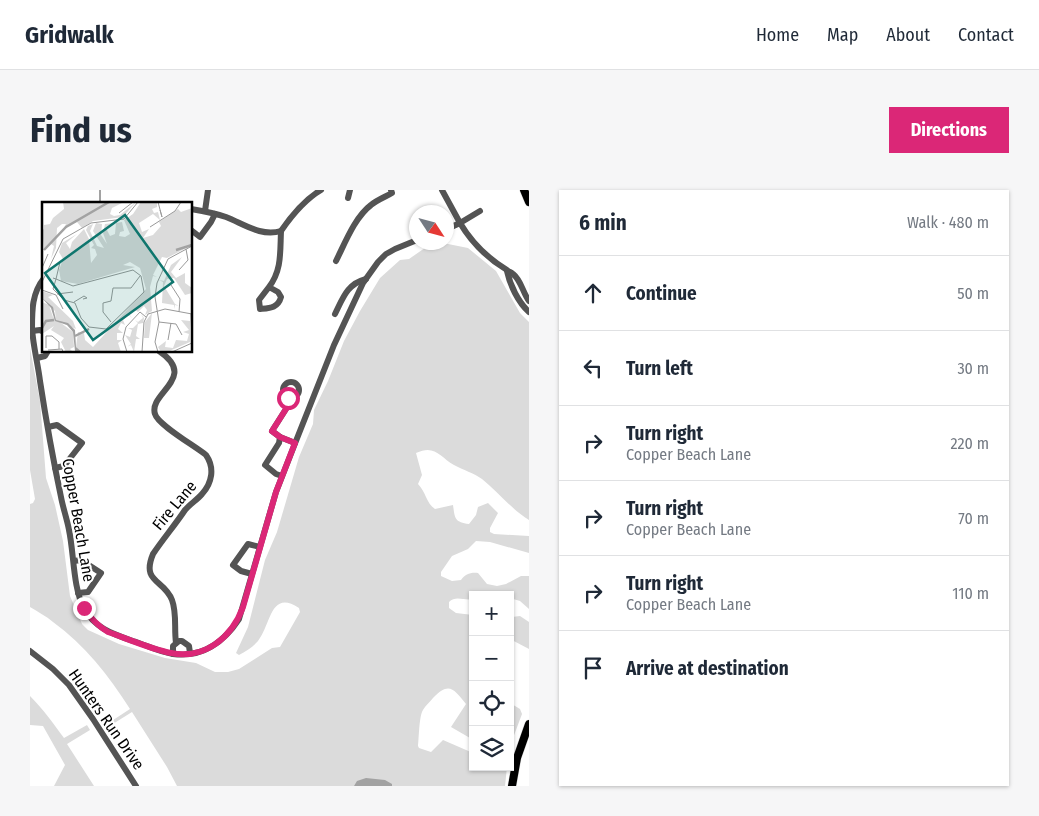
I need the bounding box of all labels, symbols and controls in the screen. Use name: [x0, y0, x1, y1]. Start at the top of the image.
text: Gridwalk: [25, 21, 114, 49]
text: Home: [756, 24, 799, 46]
text: Map: [827, 24, 858, 46]
text: About: [886, 24, 930, 46]
text: Contact: [958, 24, 1014, 46]
button: Directions: [889, 107, 1009, 153]
text: Find us: [30, 109, 132, 151]
inset map: [42, 202, 192, 352]
north arrow: [409, 205, 454, 250]
text: 6 min: [579, 210, 627, 236]
text: Walk · 480 m: [907, 213, 989, 232]
icon: ahead: [579, 279, 607, 307]
text: Continue: [626, 282, 697, 305]
text: 50 m: [957, 284, 989, 303]
icon: left: [579, 354, 607, 382]
text: Turn left: [626, 357, 693, 380]
text: 30 m: [957, 359, 989, 378]
route start: [277, 387, 300, 410]
text: Turn right: [626, 422, 703, 445]
icon: right: [579, 429, 607, 457]
text: 220 m: [950, 434, 989, 453]
text: Copper Beach Lane: [626, 445, 751, 464]
street label: Copper Beach Lane: [58, 457, 99, 583]
street label: Fire Lane: [148, 477, 201, 534]
text: Turn right: [626, 497, 703, 520]
icon: right: [579, 504, 607, 532]
text: 70 m: [958, 509, 989, 528]
text: Copper Beach Lane: [626, 520, 751, 539]
text: Turn right: [626, 572, 703, 595]
icon: right: [579, 579, 607, 607]
text: 110 m: [952, 584, 989, 603]
map controls: [469, 591, 514, 771]
button: +: [469, 591, 514, 636]
text: Copper Beach Lane: [626, 595, 751, 614]
route end: [73, 597, 96, 620]
button: −: [469, 636, 514, 681]
icon: arrive: [579, 654, 607, 682]
text: Arrive at destination: [626, 657, 789, 680]
street label: Hunters Run Drive: [65, 665, 148, 773]
button: locate: [469, 681, 514, 726]
button: layers: [469, 726, 514, 771]

